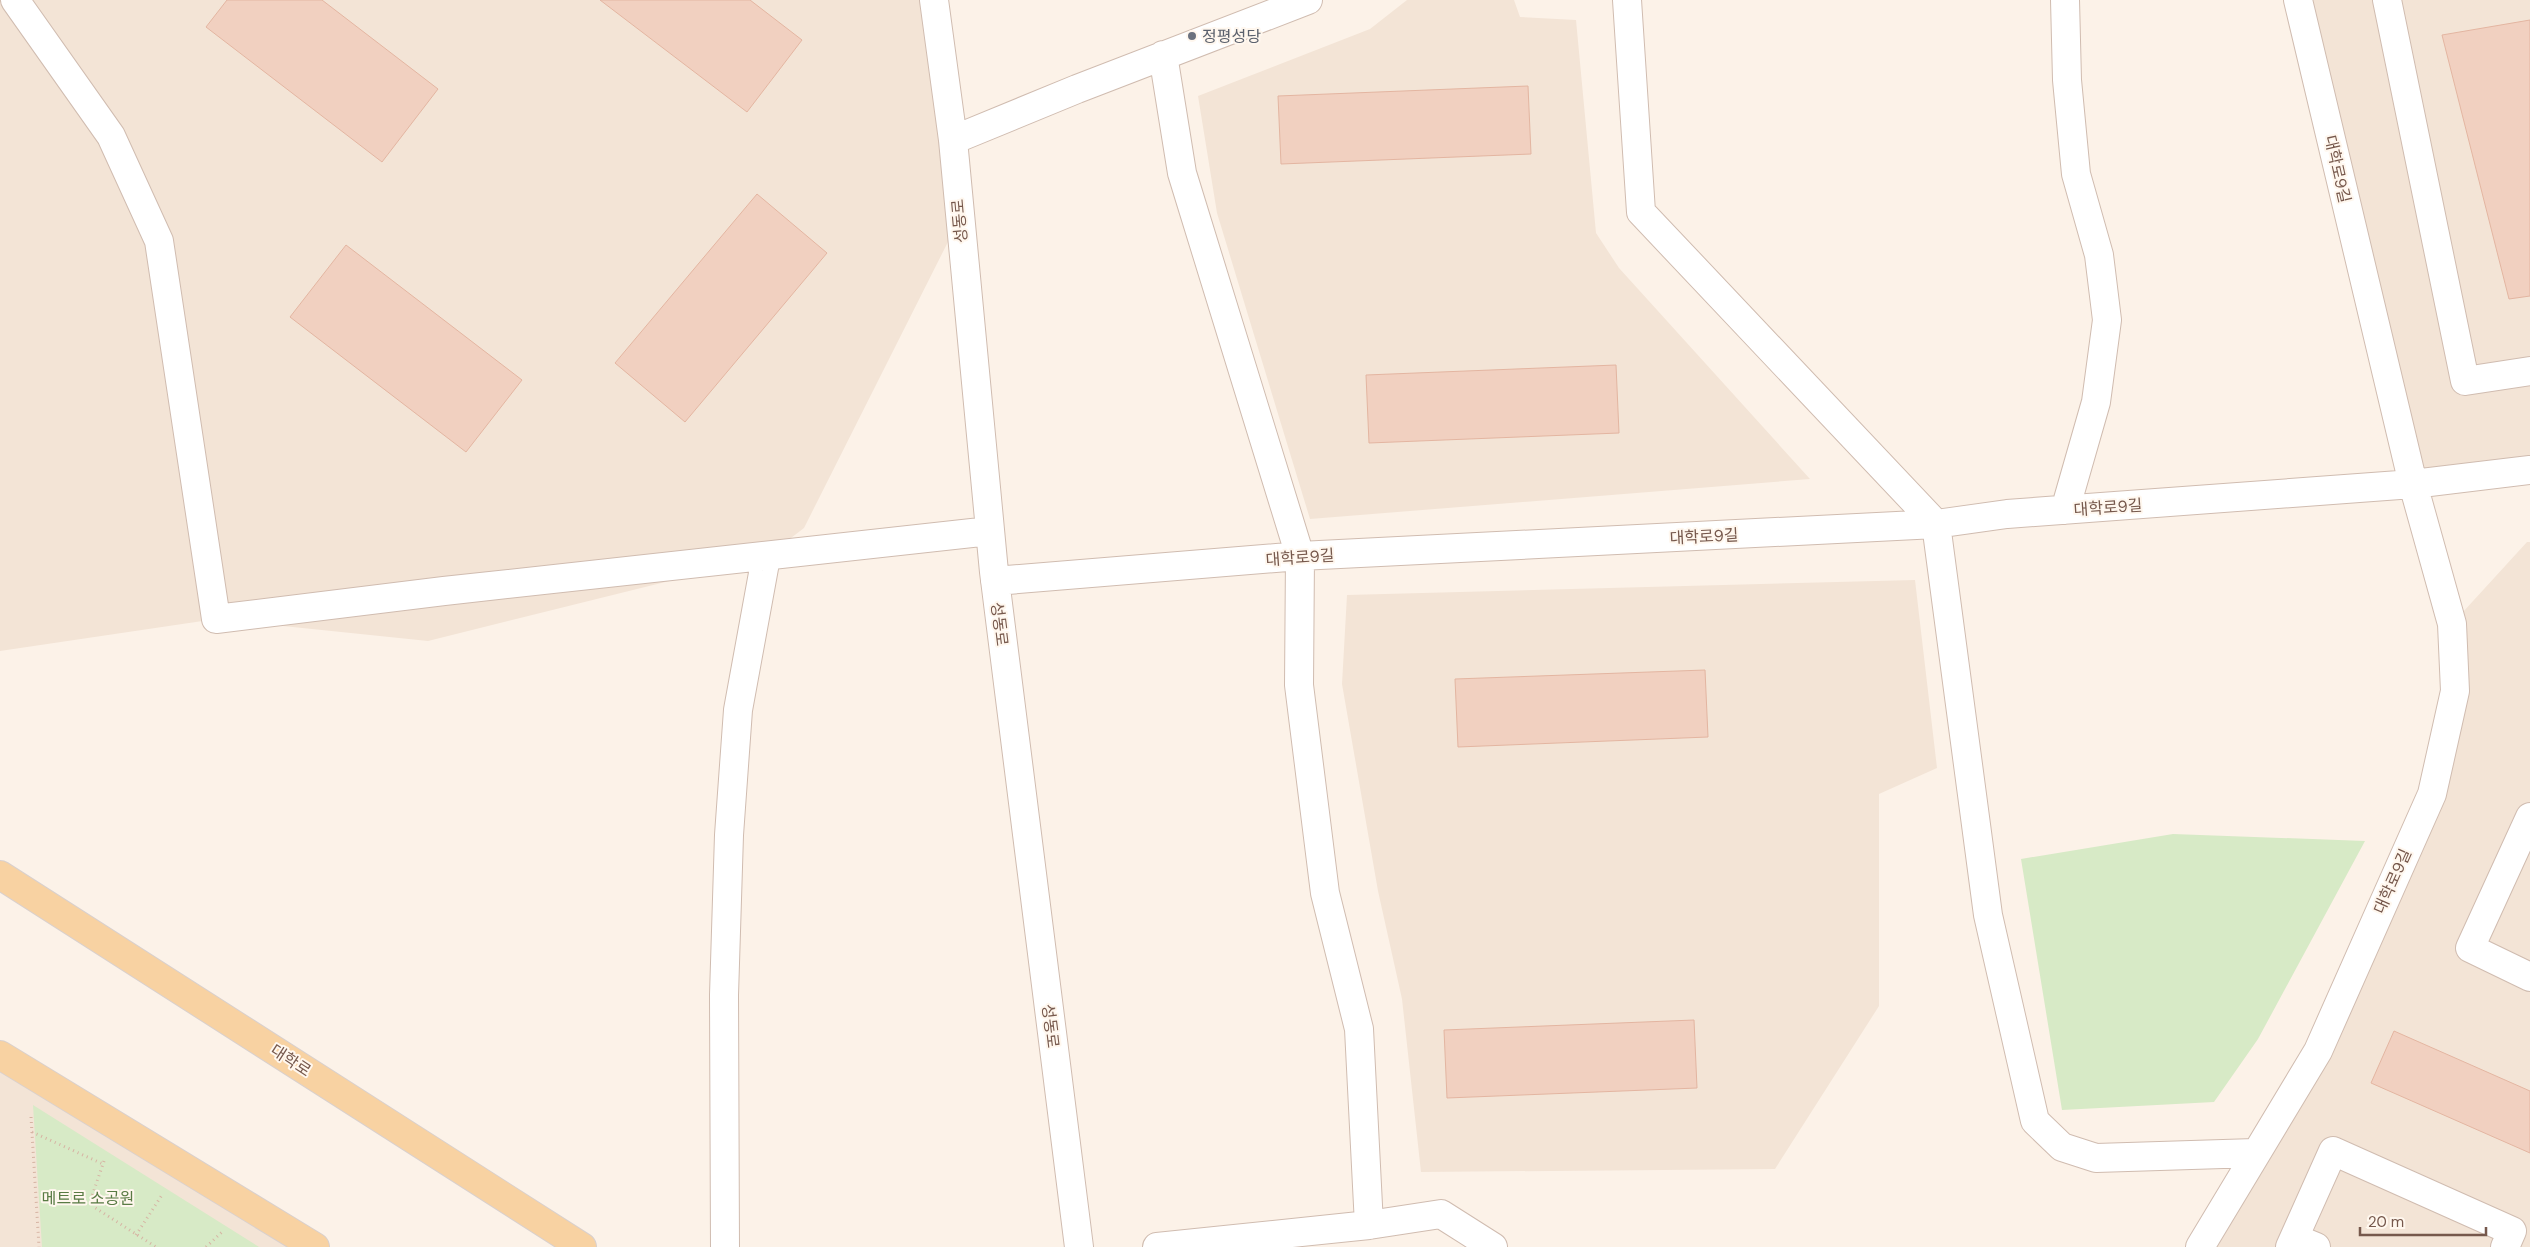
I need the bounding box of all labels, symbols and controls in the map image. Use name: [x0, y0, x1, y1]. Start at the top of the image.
place label: 정평성당: [1202, 26, 1261, 47]
marker: 정평성당: [1186, 30, 1198, 42]
street label: 대학로9길: [2320, 133, 2355, 205]
street label: 성동로: [947, 198, 972, 244]
street label: 대학로9길: [2073, 495, 2143, 520]
street label: 대학로9길: [1669, 524, 1739, 549]
street label: 대학로9길: [1265, 545, 1335, 570]
street label: 성동로: [986, 601, 1013, 648]
street label: 대학로9길: [2369, 845, 2416, 917]
street label: 성동로: [1037, 1003, 1064, 1050]
street label: 대학로: [266, 1040, 315, 1081]
park label: 메트로 소공원: [42, 1188, 134, 1209]
scale bar: [2360, 1204, 2486, 1236]
text: 20 m: [2368, 1212, 2404, 1232]

